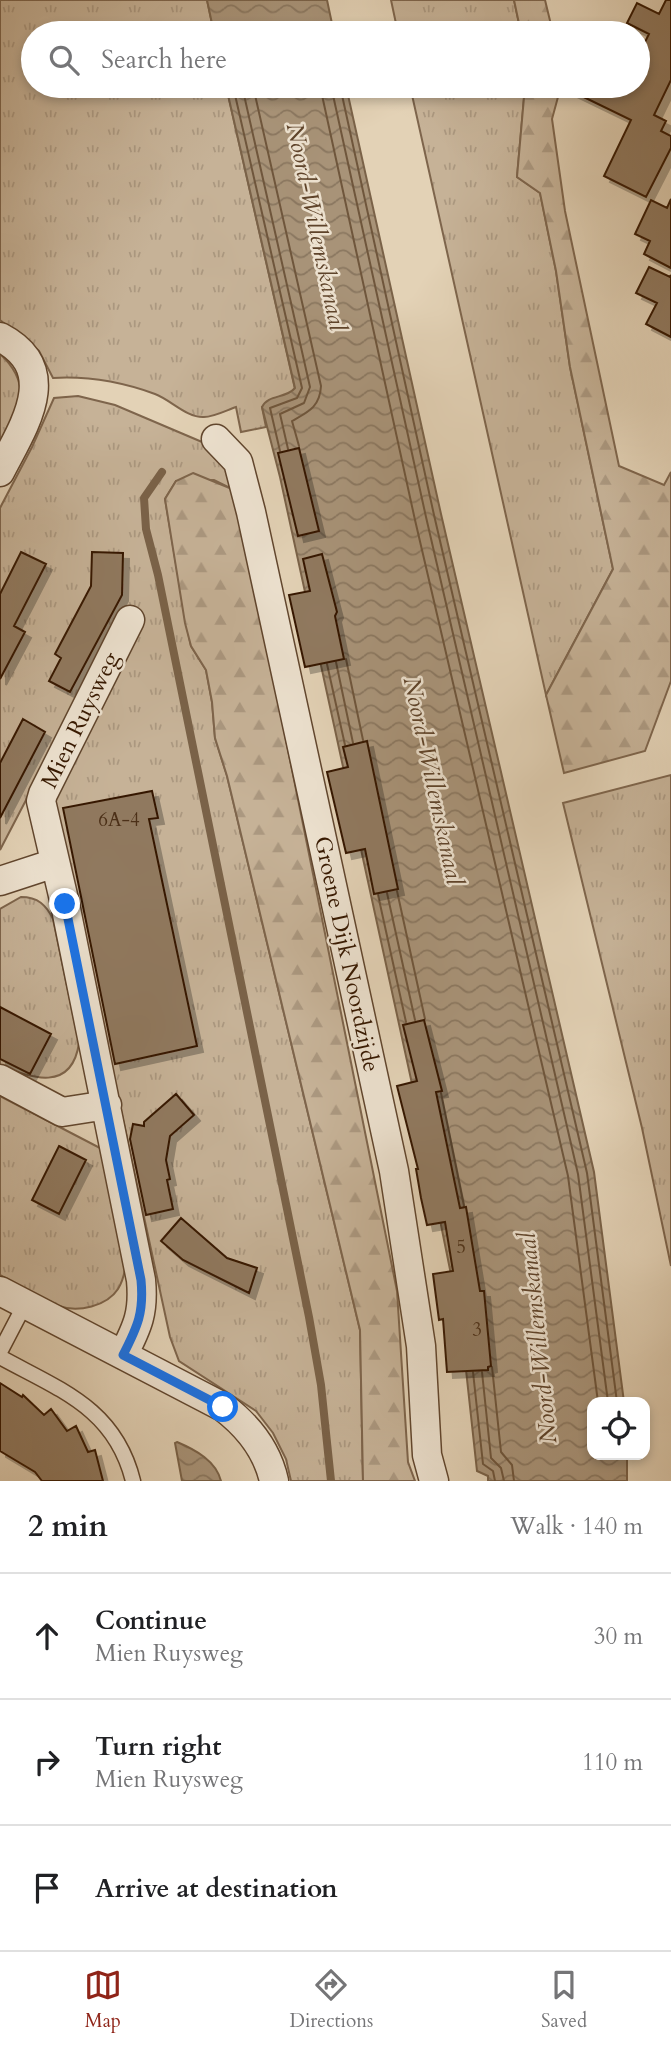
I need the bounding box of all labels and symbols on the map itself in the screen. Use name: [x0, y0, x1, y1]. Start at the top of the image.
water label: Noord-Willemskanaal: [278, 120, 354, 336]
street label: Mien Ruysweg: [34, 647, 126, 793]
water label: Noord-Willemskanaal: [395, 674, 471, 890]
house number: 6A-4: [98, 807, 140, 833]
street label: Groene Dijk Noordzijde: [307, 833, 387, 1075]
route end: [49, 888, 80, 919]
water label: Noord-Willemskanaal: [510, 1229, 565, 1445]
house number: 5: [456, 1234, 466, 1260]
house number: 3: [472, 1317, 482, 1343]
route start: [207, 1391, 238, 1422]

